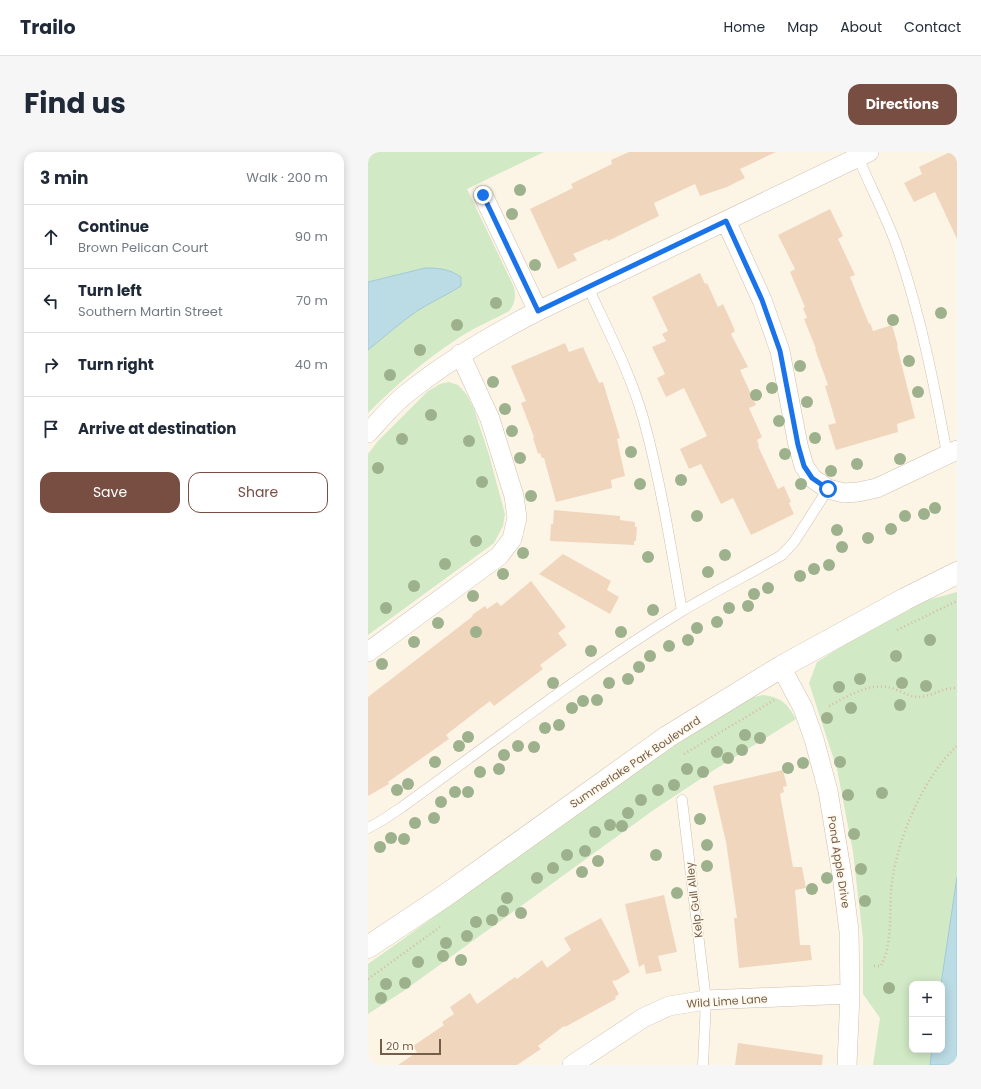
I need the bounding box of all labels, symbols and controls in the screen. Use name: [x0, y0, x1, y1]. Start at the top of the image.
text: Trailo: [20, 14, 76, 41]
text: Home: [723, 17, 765, 37]
text: Map: [787, 17, 818, 37]
text: About: [840, 17, 882, 37]
text: Contact: [904, 17, 961, 37]
text: Find us: [24, 84, 126, 123]
button: Directions: [848, 84, 957, 125]
text: 3 min: [40, 166, 88, 190]
text: Walk · 200 m: [246, 168, 328, 187]
route end: [474, 186, 492, 204]
text: Continue: [78, 216, 149, 237]
icon: ahead: [40, 226, 62, 248]
text: 90 m: [295, 227, 328, 246]
text: Brown Pelican Court: [78, 238, 208, 257]
text: Turn left: [78, 280, 142, 301]
icon: left: [40, 290, 62, 312]
text: 70 m: [296, 291, 328, 310]
text: Southern Martin Street: [78, 302, 223, 321]
icon: right: [40, 354, 62, 376]
text: Turn right: [78, 354, 154, 375]
text: 40 m: [295, 355, 328, 374]
icon: arrive: [40, 418, 62, 440]
text: Arrive at destination: [78, 418, 236, 439]
button: Save: [40, 472, 180, 513]
button: Share: [188, 472, 328, 513]
route start: [819, 480, 837, 498]
street label: Summerlake Park Boulevard: [566, 712, 704, 812]
street label: Pond Apple Drive: [824, 815, 854, 909]
street label: Kelp Gull Alley: [681, 860, 707, 939]
map controls: [909, 981, 945, 1053]
button: +: [909, 981, 945, 1017]
street label: Wild Lime Lane: [686, 990, 768, 1012]
button: −: [909, 1017, 945, 1053]
scale bar: [380, 1037, 441, 1056]
text: 20 m: [386, 1038, 414, 1054]

